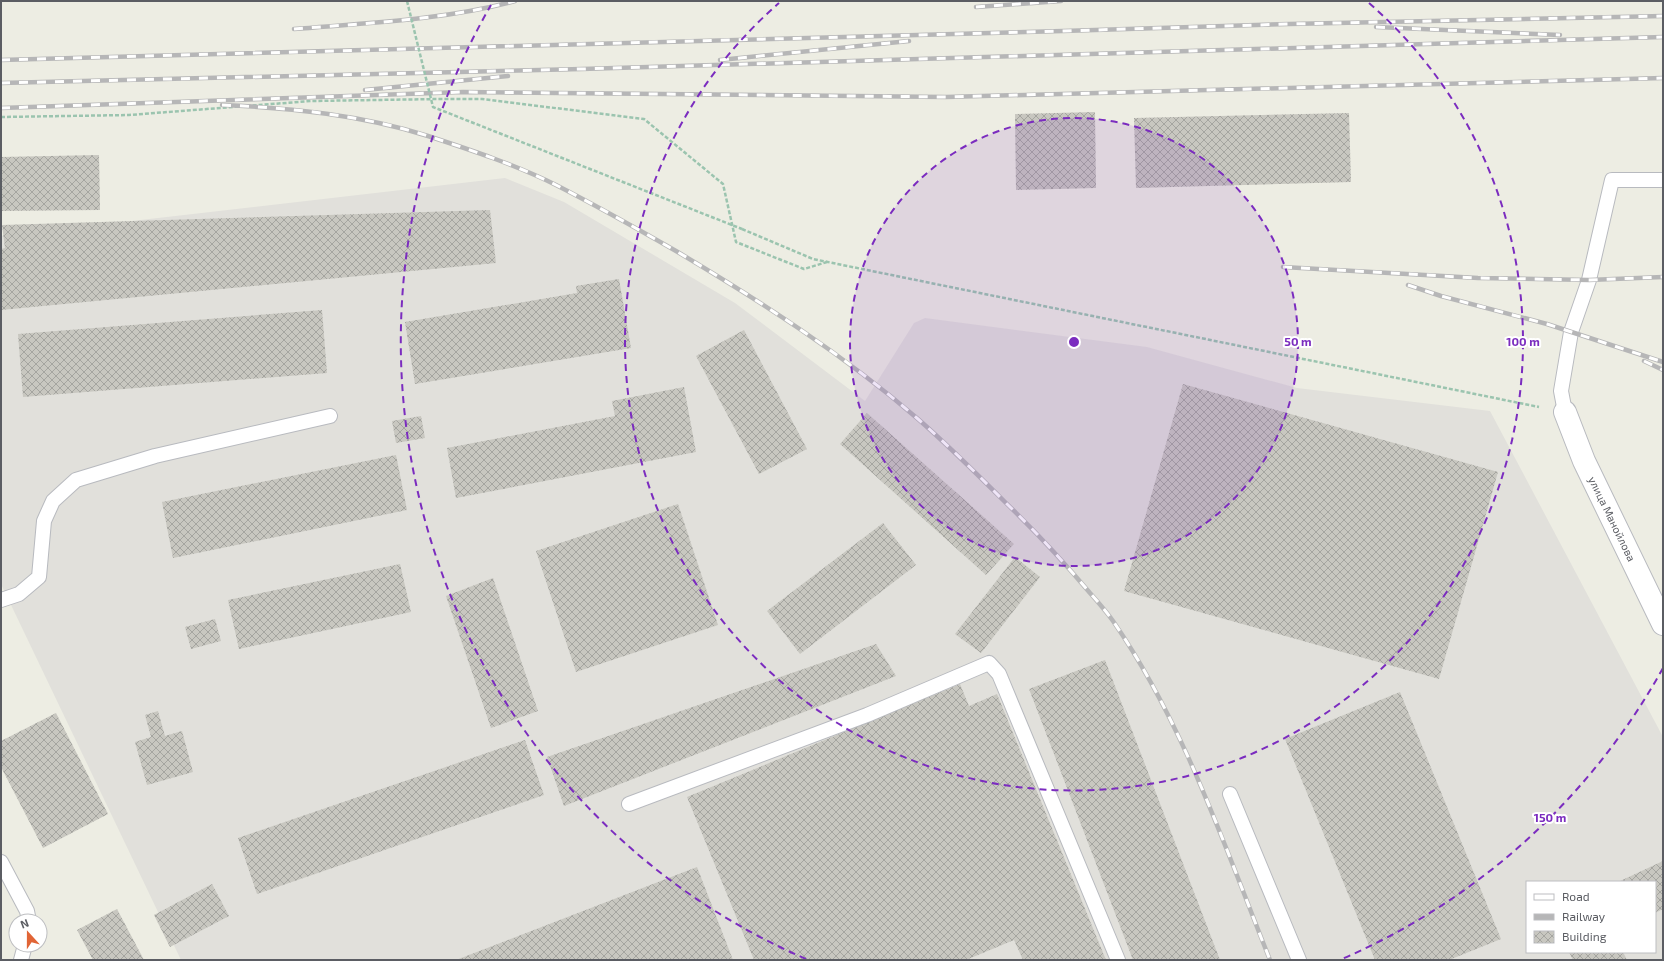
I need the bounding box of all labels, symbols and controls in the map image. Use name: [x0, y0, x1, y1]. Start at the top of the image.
text: 50 m: [1284, 334, 1312, 348]
text: 100 m: [1506, 334, 1540, 348]
centre of rings: [1067, 335, 1081, 349]
street label: улица Манойлова: [1585, 474, 1639, 564]
text: 150 m: [1534, 810, 1566, 824]
legend: [1526, 881, 1656, 953]
text: Road: [1562, 889, 1590, 903]
text: Railway: [1562, 909, 1606, 923]
north arrow: [8, 913, 48, 953]
text: N: [18, 916, 30, 931]
text: Building: [1562, 929, 1607, 943]

